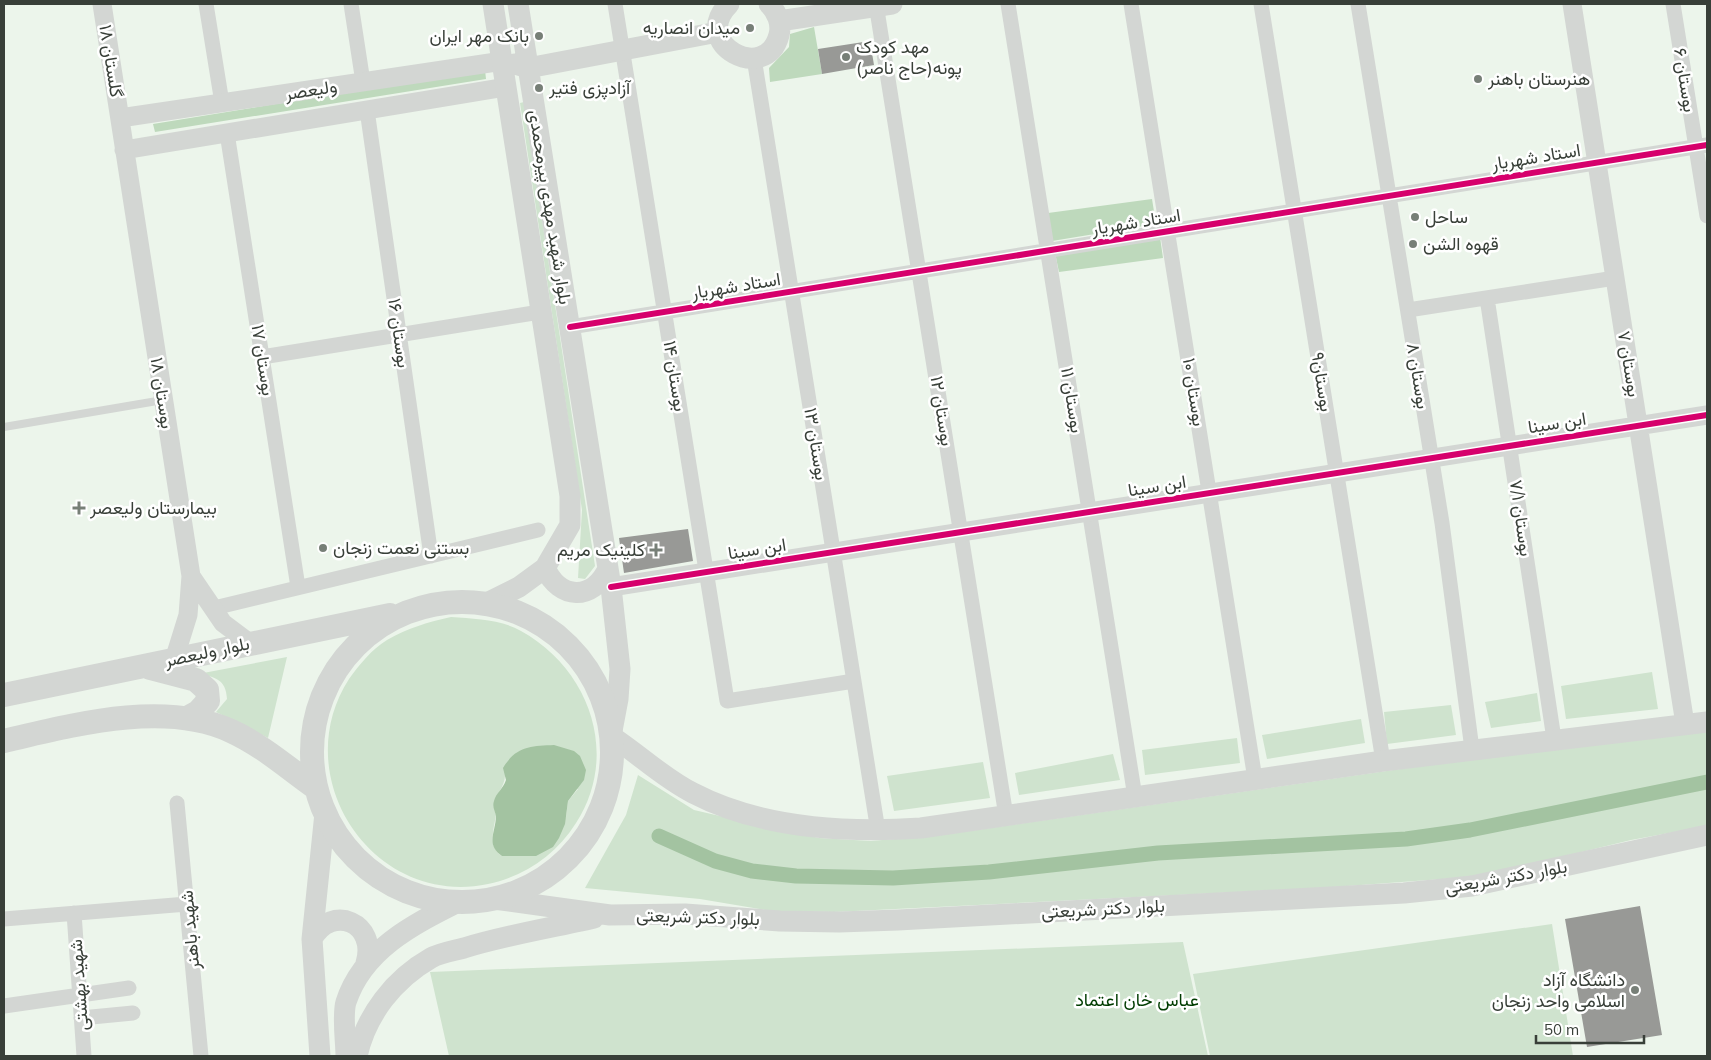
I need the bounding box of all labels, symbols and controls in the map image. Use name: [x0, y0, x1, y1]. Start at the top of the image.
place label: میدان انصاریه: [643, 16, 740, 39]
marker: میدان انصاریه: [744, 22, 756, 34]
street label: گلستان ۱۸: [94, 23, 129, 99]
place label: بانک مهر ایران: [430, 24, 529, 47]
marker: بانک مهر ایران: [533, 30, 545, 42]
place label: مهد کودک پونه(حاج ناصر): [856, 35, 962, 80]
street label: بوستان ۶: [1669, 46, 1702, 114]
marker: مهد کودک پونه(حاج ناصر): [840, 51, 852, 63]
place label: هنرستان باهنر: [1487, 67, 1590, 90]
marker: هنرستان باهنر: [1472, 73, 1484, 85]
street label: ولیعصر: [282, 74, 339, 105]
place label: آزادپزی فتیر: [548, 76, 632, 100]
marker: آزادپزی فتیر: [533, 82, 545, 94]
street label: بلوار شهید مهدی پیرمحمدی: [523, 108, 577, 306]
street label: استاد شهریار: [1489, 138, 1582, 175]
street label: استاد شهریار: [1089, 203, 1182, 240]
place label: ساحل: [1425, 205, 1468, 228]
marker: ساحل: [1409, 211, 1421, 223]
place label: قهوه الشن: [1423, 232, 1499, 255]
marker: قهوه الشن: [1407, 238, 1419, 250]
street label: استاد شهریار: [689, 267, 782, 304]
street label: بوستان ۱۶: [383, 297, 416, 369]
street label: بوستان ۱۷: [247, 323, 280, 397]
street label: بوستان ۷: [1613, 329, 1646, 399]
street label: بوستان ۱۴: [659, 339, 692, 413]
street label: بوستان ۸: [1402, 341, 1435, 411]
street label: بوستان۹: [1306, 350, 1339, 413]
street label: بوستان ۱۸: [146, 356, 179, 430]
street label: بوستان ۱۰: [1178, 356, 1211, 428]
street label: بوستان ۱۱: [1056, 365, 1089, 435]
street label: بوستان ۱۲: [926, 374, 959, 448]
street label: بوستان ۱۳: [799, 406, 834, 482]
street label: ابن سینا: [1526, 407, 1588, 438]
street label: ابن سینا: [1126, 470, 1188, 501]
street label: بوستان ۷/۱: [1505, 478, 1538, 558]
place label: بیمارستان ولیعصر: [89, 496, 217, 519]
marker: بیمارستان ولیعصر: [72, 501, 86, 515]
street label: ابن سینا: [726, 533, 788, 564]
place label: بستنی نعمت زنجان: [333, 536, 469, 559]
place label: کلینیک مریم: [557, 538, 645, 562]
marker: بستنی نعمت زنجان: [317, 542, 329, 554]
marker: کلینیک مریم: [649, 543, 663, 557]
street label: بلوار ولیعصر: [161, 631, 252, 672]
street label: بلوار دکتر شریعتی: [1443, 854, 1569, 899]
street label: شهید باهنر: [175, 889, 205, 972]
street label: بلوار دکتر شریعتی: [1041, 894, 1165, 923]
street label: بلوار دکتر شریعتی: [636, 903, 760, 930]
street label: شهید بهشتی: [64, 939, 93, 1032]
place label: دانشگاه آزاد اسلامی واحد زنجان: [1492, 968, 1625, 1012]
marker: دانشگاه آزاد اسلامی واحد زنجان: [1629, 984, 1641, 996]
park label: عباس خان اعتماد: [1075, 988, 1199, 1011]
scale bar: [1536, 1012, 1644, 1044]
text: 50 m: [1544, 1020, 1579, 1039]

